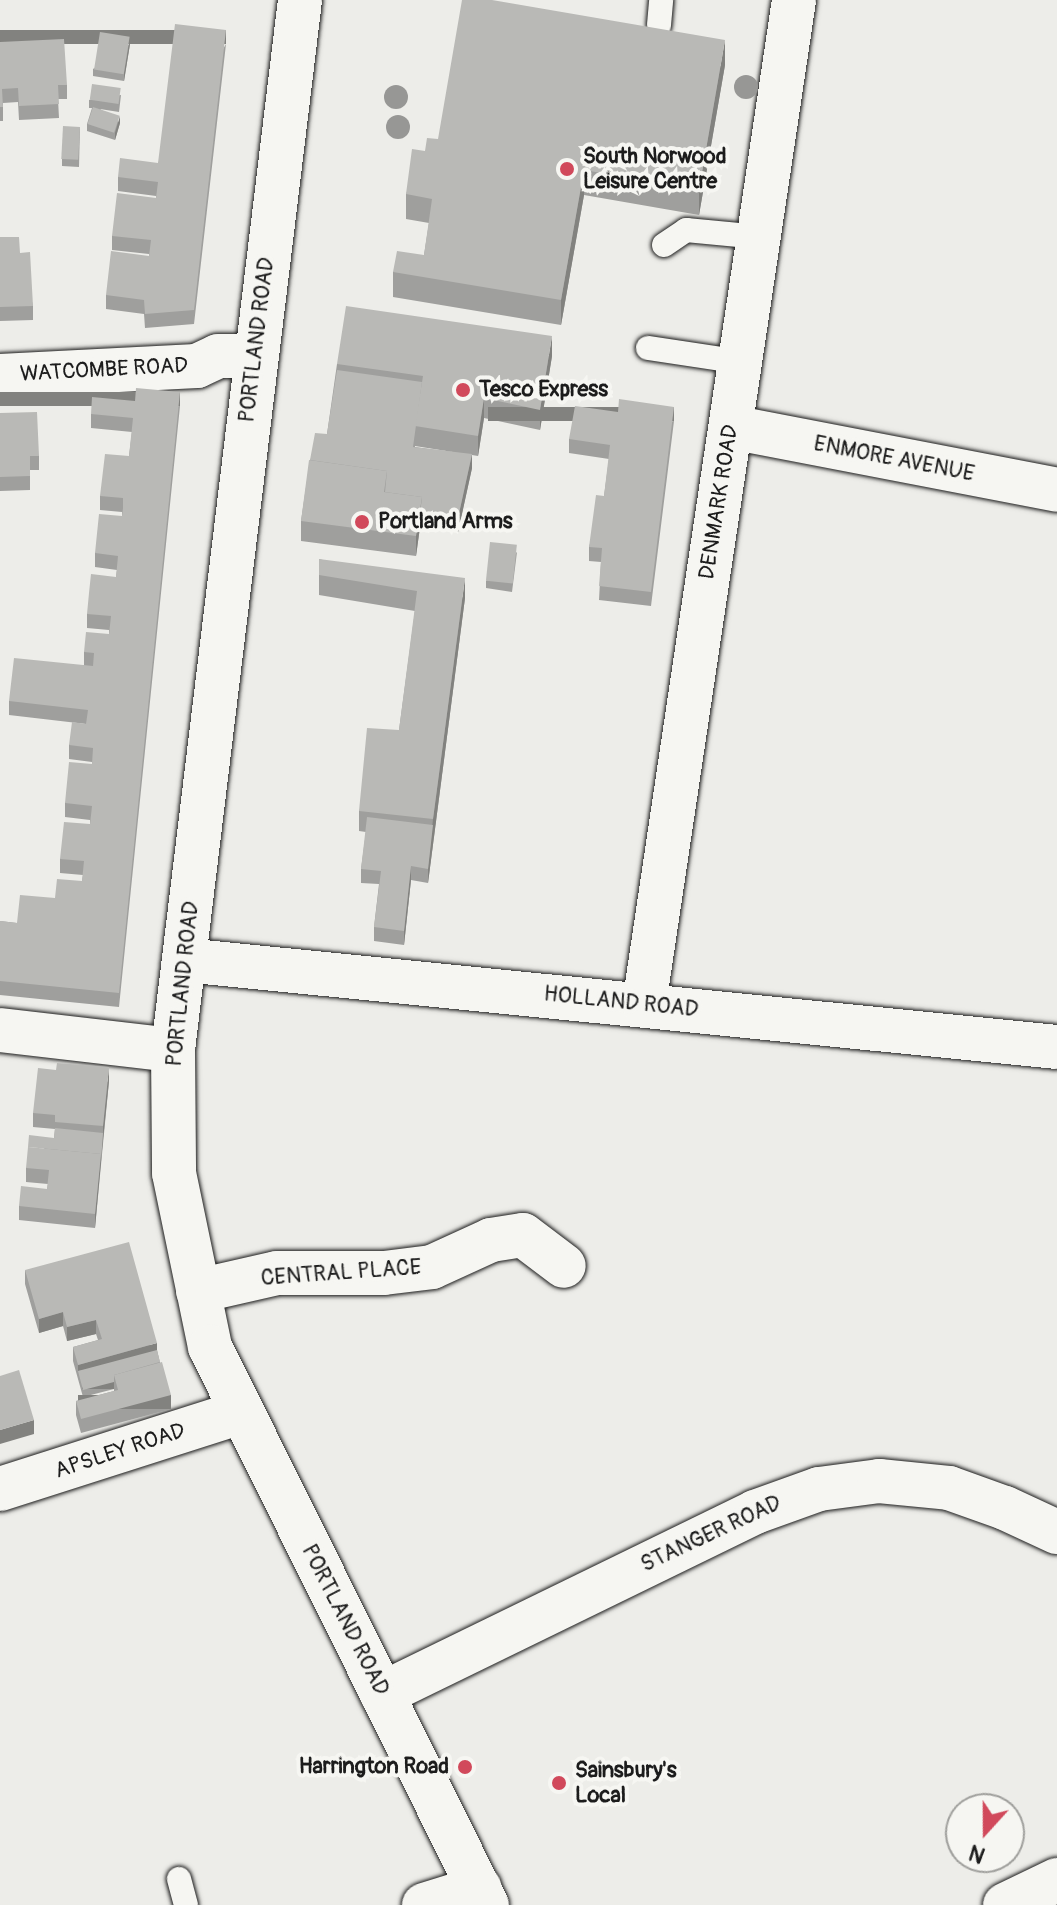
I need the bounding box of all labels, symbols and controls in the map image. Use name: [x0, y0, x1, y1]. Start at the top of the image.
place label: South Norwood Leisure Centre: [583, 143, 726, 194]
marker: South Norwood Leisure Centre: [558, 160, 576, 178]
street label: PORTLAND ROAD: [234, 256, 280, 424]
street label: WATCOMBE ROAD: [19, 352, 189, 388]
place label: Tesco Express: [479, 377, 608, 403]
marker: Tesco Express: [454, 381, 472, 399]
street label: DENMARK ROAD: [694, 423, 744, 581]
street label: ENMORE AVENUE: [812, 431, 976, 487]
place label: Portland Arms: [378, 509, 513, 535]
marker: Portland Arms: [353, 513, 371, 531]
street label: PORTLAND ROAD: [161, 900, 205, 1068]
street label: HOLLAND ROAD: [542, 981, 700, 1023]
street label: CENTRAL PLACE: [260, 1254, 422, 1292]
street label: APSLEY ROAD: [52, 1418, 188, 1484]
street label: STANGER ROAD: [637, 1490, 785, 1578]
street label: PORTLAND ROAD: [296, 1540, 394, 1700]
place label: Harrington Road: [299, 1754, 449, 1780]
place label: Sainsbury's Local: [575, 1757, 676, 1808]
marker: Harrington Road: [456, 1758, 474, 1776]
marker: Sainsbury's Local: [550, 1774, 568, 1792]
north arrow: [945, 1793, 1025, 1873]
text: N: [965, 1838, 989, 1869]

